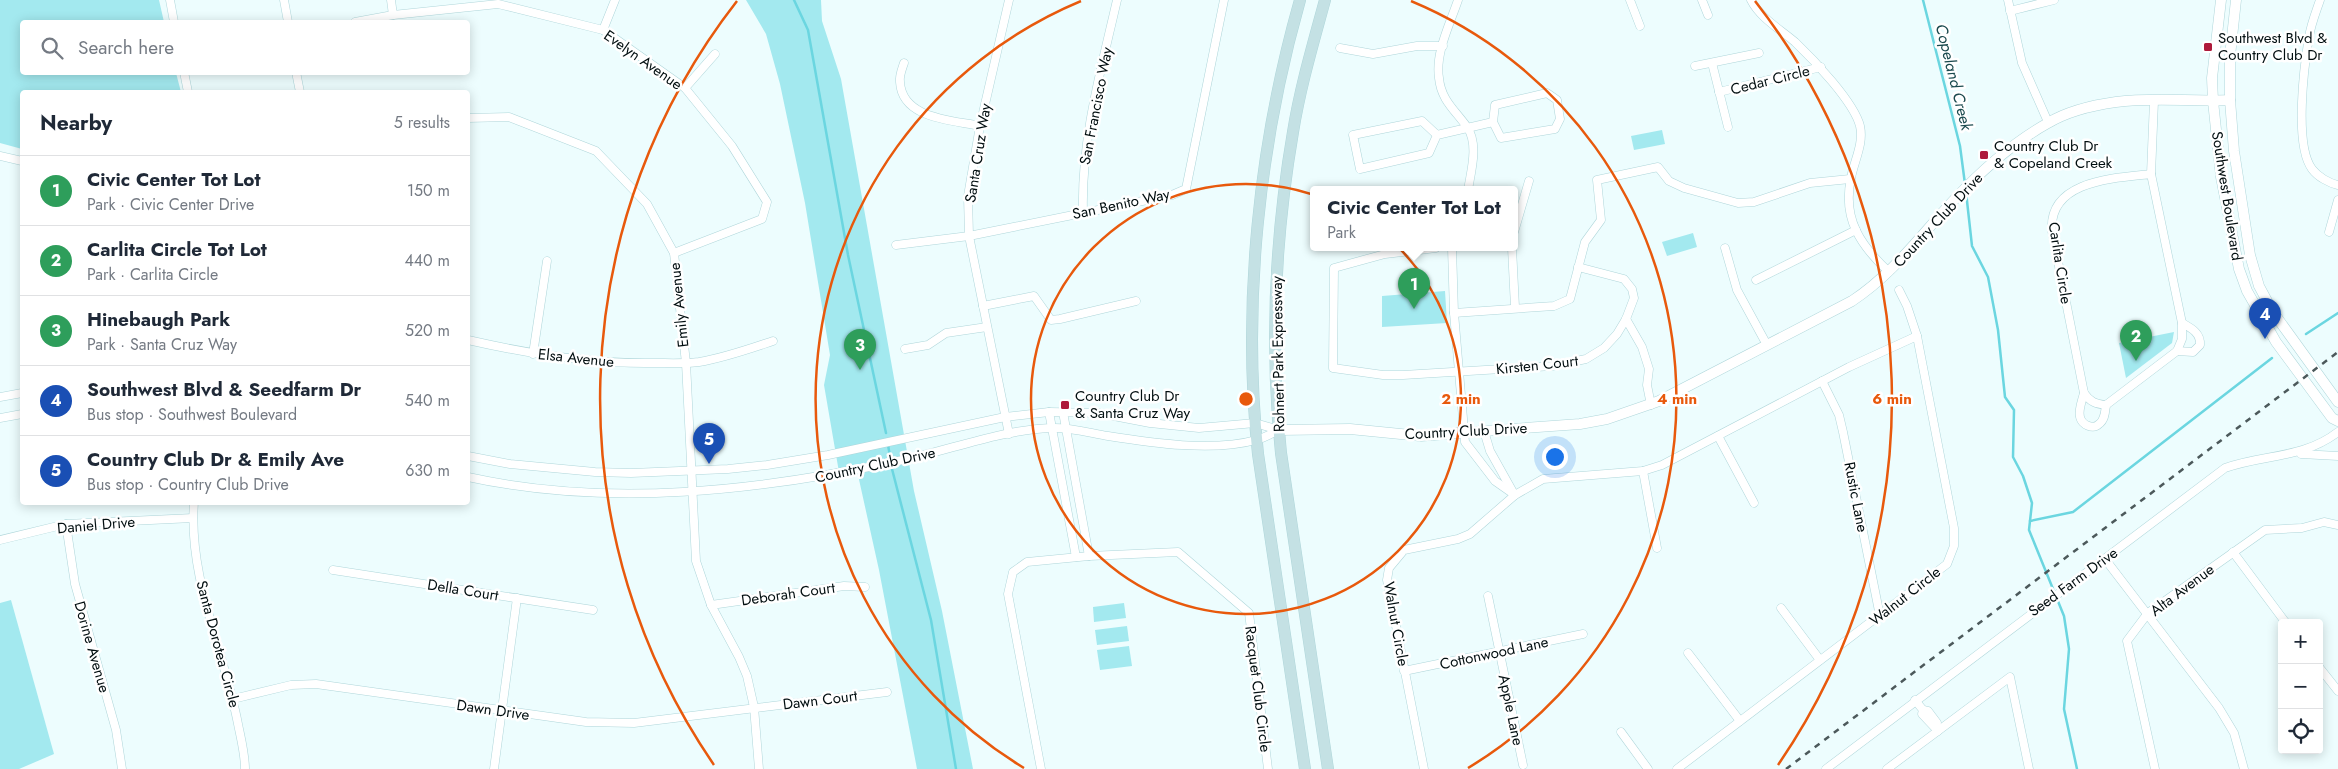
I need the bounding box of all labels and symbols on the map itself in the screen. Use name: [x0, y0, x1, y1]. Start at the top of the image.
water label: Copeland Creek: [1930, 21, 1979, 134]
street label: Evelyn Avenue: [599, 25, 687, 95]
place label: Southwest Blvd & Country Club Dr: [2218, 27, 2327, 66]
marker: Southwest Blvd & Country Club Dr: [2202, 41, 2214, 53]
street label: San Francisco Way: [1074, 45, 1118, 167]
street label: Cedar Circle: [1728, 59, 1812, 100]
street label: Santa Cruz Way: [959, 101, 997, 204]
street label: Southwest Boulevard: [2206, 130, 2248, 262]
place label: Country Club Dr & Copeland Creek: [1994, 135, 2113, 174]
marker: Country Club Dr & Copeland Creek: [1978, 149, 1990, 161]
street label: Country Club Drive: [1888, 168, 1988, 272]
street label: San Benito Way: [1070, 183, 1172, 225]
street label: Carlita Circle: [2043, 220, 2077, 306]
street label: Emily Avenue: [664, 261, 694, 348]
pin: 1: [1398, 268, 1430, 309]
street label: Rohnert Park Expressway: [1266, 275, 1290, 432]
pin: 4: [2249, 298, 2281, 339]
pin: 2: [2120, 320, 2152, 361]
pin: 3: [844, 329, 876, 370]
street label: Elsa Avenue: [537, 343, 615, 373]
street label: Kirsten Court: [1495, 350, 1579, 380]
place label: Country Club Dr & Santa Cruz Way: [1075, 385, 1190, 424]
text: 2 min: [1441, 388, 1481, 410]
text: 4 min: [1657, 388, 1697, 410]
text: 6 min: [1872, 388, 1912, 410]
centre of rings: [1237, 390, 1255, 408]
marker: Country Club Dr & Santa Cruz Way: [1059, 399, 1071, 411]
street label: Country Club Drive: [1404, 417, 1528, 445]
pin: 5: [693, 423, 725, 464]
street label: Country Club Drive: [813, 441, 937, 488]
your location: [1542, 444, 1568, 470]
street label: Rustic Lane: [1838, 460, 1874, 534]
street label: Daniel Drive: [56, 511, 136, 539]
street label: Seed Farm Drive: [2024, 542, 2122, 622]
street label: Alta Avenue: [2145, 558, 2219, 621]
street label: Walnut Circle: [1865, 561, 1946, 631]
street label: Della Court: [426, 574, 500, 607]
street label: Deborah Court: [740, 576, 837, 611]
street label: Santa Dorotea Circle: [190, 578, 246, 710]
street label: Walnut Circle: [1378, 580, 1414, 668]
street label: Dorine Avenue: [68, 599, 116, 696]
street label: Racquet Club Circle: [1239, 625, 1277, 754]
street label: Cottonwood Lane: [1438, 631, 1551, 675]
street label: Apple Lane: [1493, 672, 1529, 748]
street label: Dawn Court: [781, 684, 859, 715]
street label: Dawn Drive: [455, 694, 531, 726]

